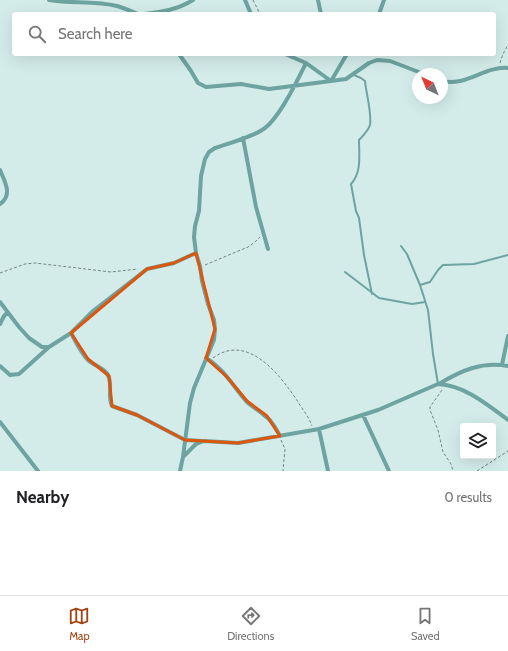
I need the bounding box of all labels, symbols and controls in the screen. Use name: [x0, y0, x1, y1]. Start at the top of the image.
search box: [12, 12, 496, 56]
icon: search: [26, 23, 48, 45]
text: Search here: [58, 25, 133, 43]
north arrow: [412, 68, 448, 104]
map controls: [460, 423, 496, 459]
button: layers: [460, 423, 496, 459]
text: Nearby: [16, 487, 69, 507]
text: 0 results: [444, 489, 492, 505]
tab: Map: [68, 605, 90, 643]
tab: Directions: [227, 605, 274, 643]
tab: Saved: [411, 605, 440, 643]

